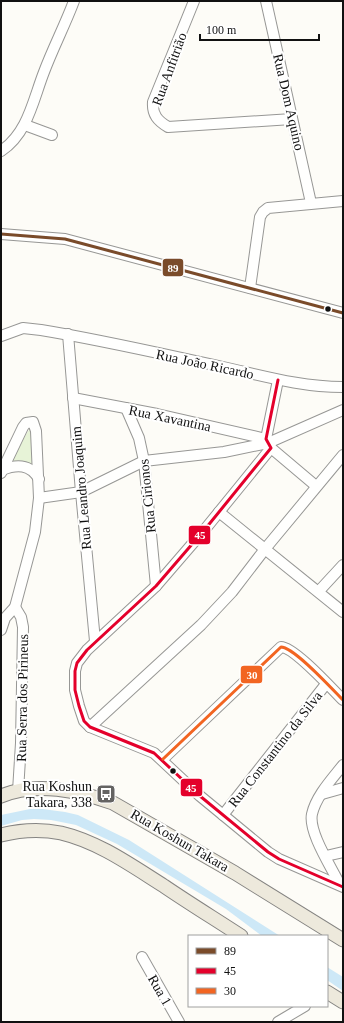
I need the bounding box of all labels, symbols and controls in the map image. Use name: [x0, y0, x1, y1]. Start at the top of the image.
scale bar: [200, 16, 319, 42]
text: 100 m: [206, 23, 237, 37]
street label: Rua Anfitrião: [149, 31, 190, 108]
street label: Rua Dom Aquino: [270, 52, 307, 152]
line badge: 89: [162, 258, 184, 277]
text: 89: [168, 262, 179, 274]
unlabelled marker: [323, 304, 333, 314]
street label: Rua João Ricardo: [155, 347, 255, 382]
street label: Rua Xavantina: [127, 402, 213, 435]
street label: Rua Leandro Joaquim: [69, 426, 94, 550]
street label: Rua Cirionos: [136, 458, 159, 534]
line badge: 45: [188, 525, 211, 545]
text: 45: [195, 529, 206, 541]
street label: Rua Serra dos Pirineus: [14, 634, 31, 762]
line badge: 30: [240, 665, 263, 684]
text: 30: [247, 669, 258, 681]
street label: Rua Constantino da Silva: [226, 688, 326, 810]
unlabelled marker: [168, 766, 178, 776]
line badge: 45: [180, 778, 203, 797]
place label: Rua Koshun Takara, 338: [22, 779, 92, 810]
text: 45: [186, 782, 197, 794]
bus stop icon: Rua Koshun Takara, 338: [95, 783, 117, 805]
street label: Rua Koshun Takara: [128, 806, 232, 875]
legend: [188, 935, 328, 1007]
text: 89: [224, 944, 236, 958]
text: 45: [224, 964, 236, 978]
street label: Rua 1: [145, 972, 174, 1008]
text: 30: [224, 984, 236, 998]

